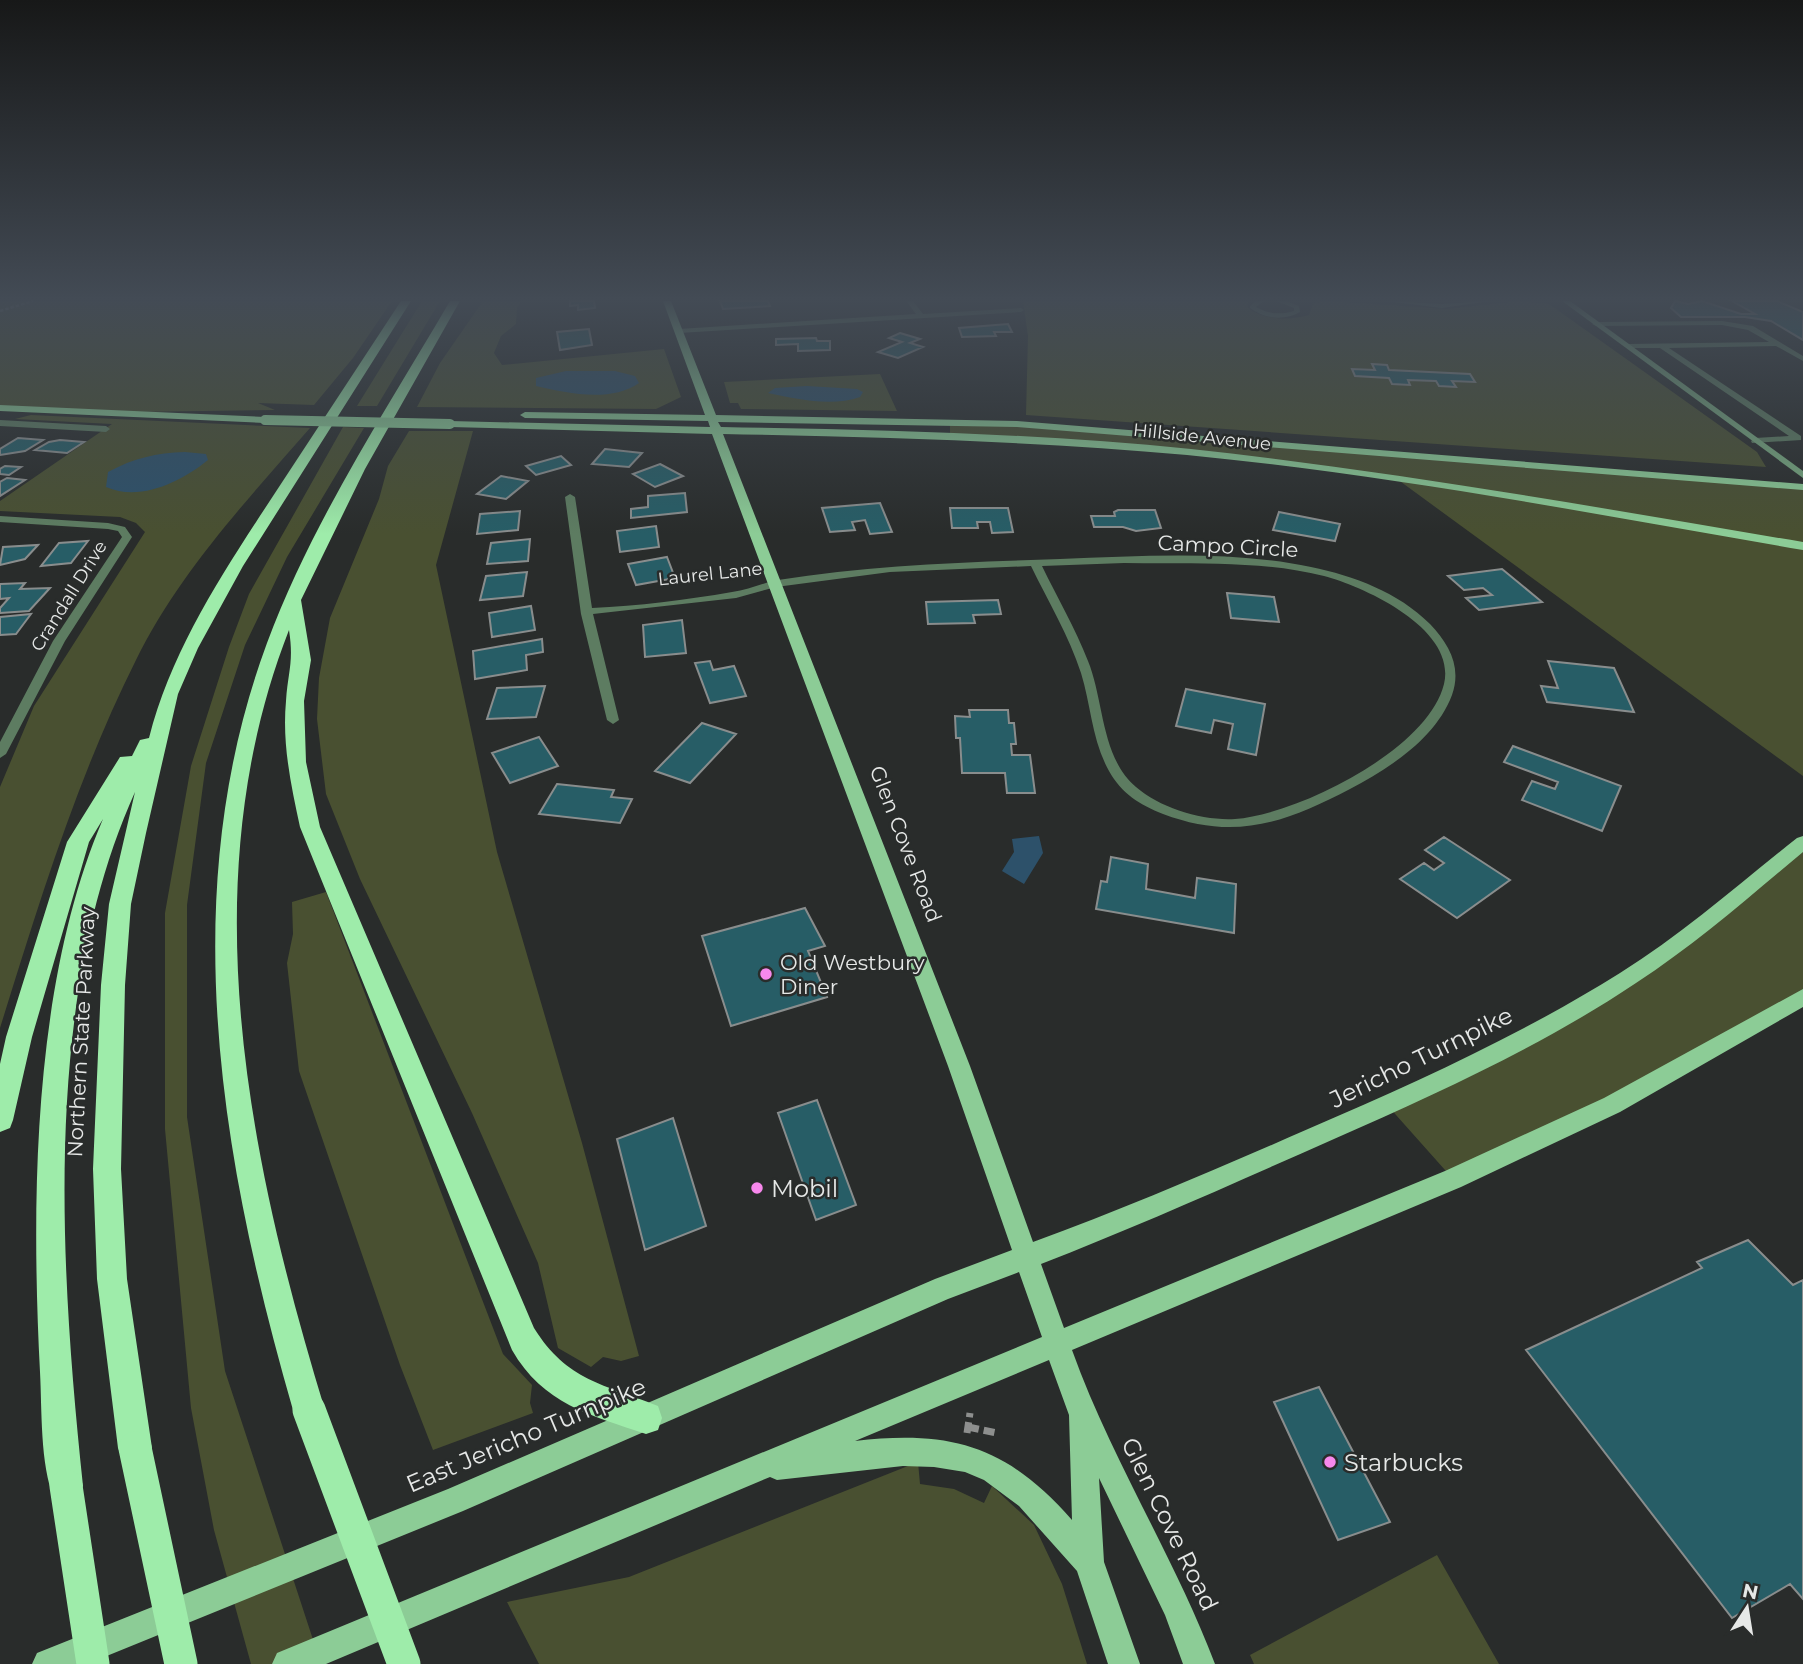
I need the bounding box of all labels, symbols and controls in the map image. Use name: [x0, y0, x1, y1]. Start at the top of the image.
street label: Hillside Avenue: [1132, 419, 1272, 455]
street label: Campo Circle: [1157, 530, 1299, 562]
street label: Crandall Drive: [26, 536, 112, 655]
street label: Laurel Lane: [657, 558, 763, 590]
street label: Glen Cove Road: [865, 762, 947, 926]
street label: Northern State Parkway: [62, 905, 100, 1158]
place label: Old Westbury Diner: [780, 950, 925, 999]
marker: Old Westbury Diner: [758, 966, 774, 982]
street label: Jericho Turnpike: [1324, 1000, 1517, 1114]
place label: Mobil: [771, 1174, 838, 1203]
marker: Mobil: [749, 1180, 765, 1196]
street label: East Jericho Turnpike: [402, 1371, 650, 1499]
street label: Glen Cove Road: [1115, 1433, 1225, 1615]
place label: Starbucks: [1344, 1448, 1463, 1477]
marker: Starbucks: [1322, 1454, 1338, 1470]
north arrow: [1712, 1573, 1782, 1643]
text: N: [1741, 1579, 1760, 1605]

